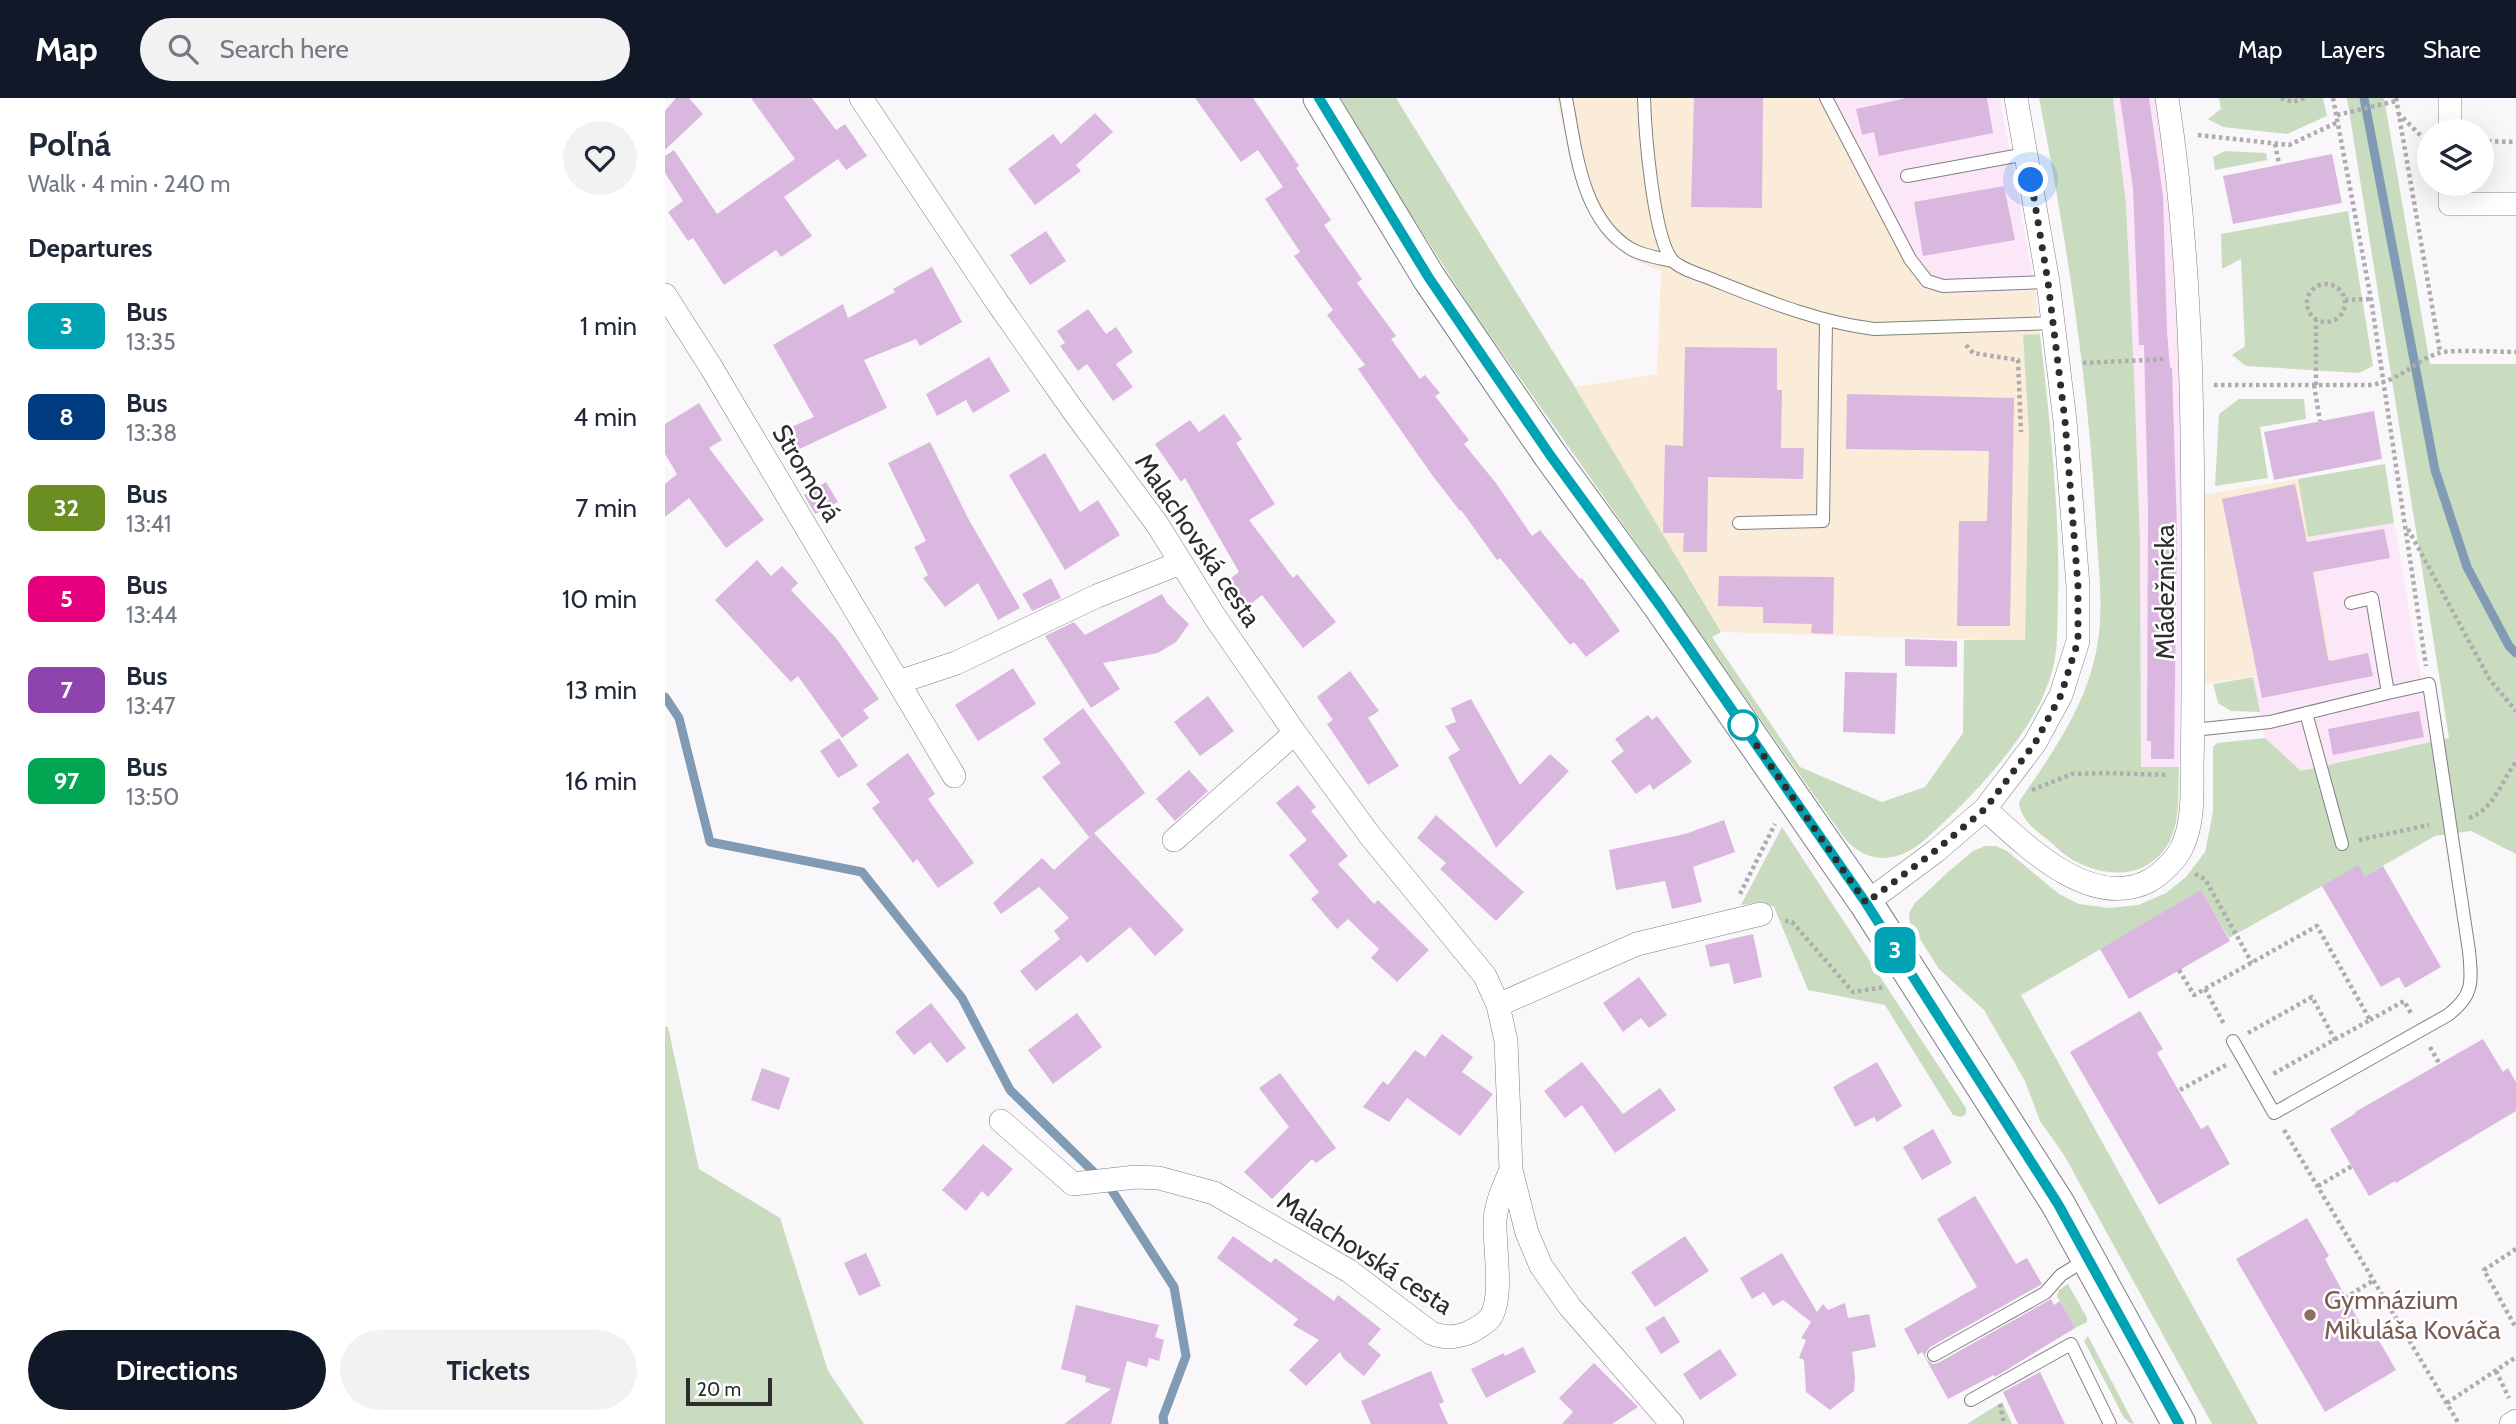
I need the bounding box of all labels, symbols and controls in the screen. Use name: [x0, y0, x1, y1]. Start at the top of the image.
search box: [140, 18, 630, 81]
text: Map: [35, 29, 98, 69]
icon: search: [164, 30, 202, 68]
text: Search here: [220, 33, 349, 65]
text: Map: [2238, 35, 2282, 64]
text: Layers: [2320, 35, 2385, 64]
text: Share: [2423, 35, 2481, 64]
map controls: [2417, 119, 2494, 196]
button: layers: [2417, 119, 2494, 196]
button: heart: [563, 121, 637, 195]
text: Poľná: [28, 124, 111, 164]
your location: [2013, 162, 2048, 197]
text: Walk · 4 min · 240 m: [28, 170, 230, 198]
text: Departures: [28, 232, 152, 264]
text: Bus: [126, 296, 167, 328]
text: 1 min: [580, 310, 637, 342]
text: 3: [60, 311, 73, 340]
text: 13:35: [126, 328, 176, 356]
text: Bus: [126, 387, 167, 419]
text: 4 min: [573, 401, 637, 433]
text: 8: [59, 402, 74, 431]
text: 13:38: [126, 419, 177, 447]
street label: Stromová: [766, 419, 849, 528]
street label: Malachovská cesta: [1128, 447, 1268, 633]
text: Bus: [126, 478, 167, 510]
text: 7 min: [575, 492, 637, 524]
text: 32: [54, 493, 79, 522]
text: 13:41: [126, 510, 172, 538]
street label: Mládežnícka: [2149, 524, 2181, 660]
text: Bus: [126, 569, 167, 601]
text: 10 min: [562, 583, 637, 615]
text: 5: [60, 584, 73, 613]
text: 13:44: [126, 601, 177, 629]
text: Bus: [126, 660, 167, 692]
text: 13 min: [566, 674, 637, 706]
text: 7: [60, 675, 73, 704]
text: 13:47: [126, 692, 176, 720]
unlabelled marker: [1728, 710, 1758, 740]
text: Bus: [126, 751, 167, 783]
text: 16 min: [565, 765, 637, 797]
text: 97: [54, 766, 79, 795]
text: 13:50: [126, 783, 179, 811]
line badge: 3: [1872, 927, 1918, 973]
text: 3: [1889, 935, 1901, 964]
street label: Malachovská cesta: [1271, 1185, 1459, 1322]
place label: Gymnázium Mikuláša Kováča: [2324, 1284, 2501, 1346]
marker: Gymnázium Mikuláša Kováča: [2302, 1307, 2318, 1323]
button: Directions: [28, 1330, 326, 1410]
button: Tickets: [340, 1330, 637, 1410]
scale bar: [686, 1375, 772, 1407]
text: 20 m: [697, 1378, 741, 1401]

